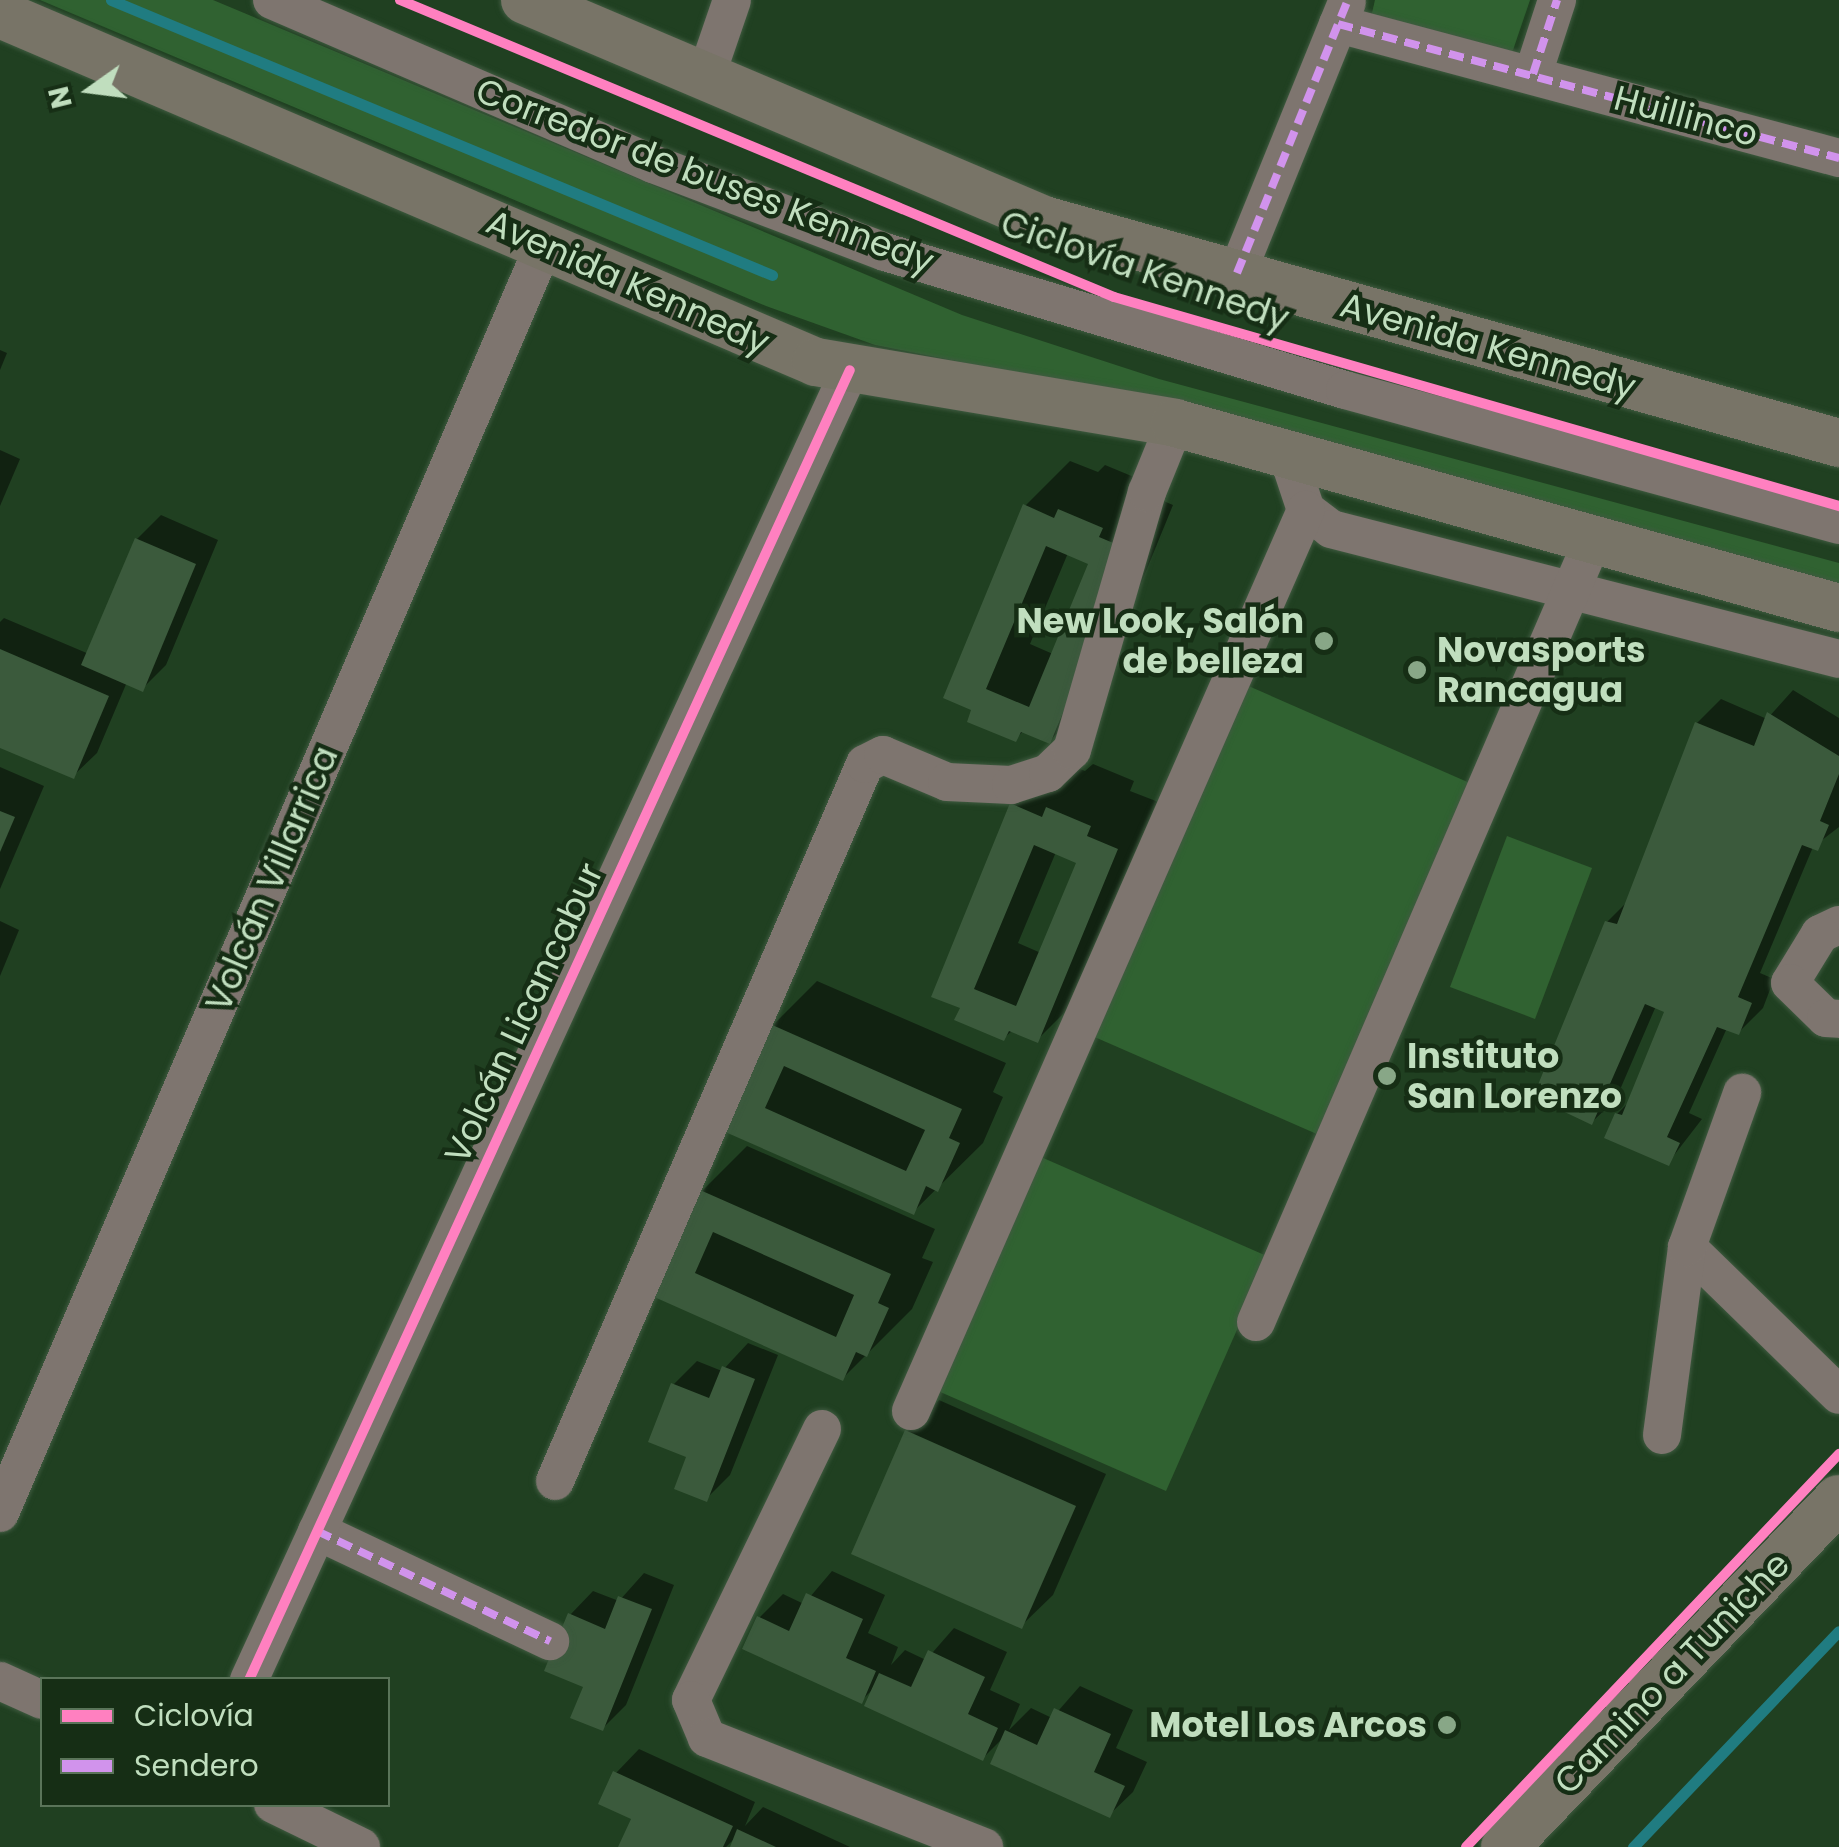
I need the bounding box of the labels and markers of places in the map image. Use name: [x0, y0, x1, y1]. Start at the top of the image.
place label: New Look, Salón de belleza: [1017, 600, 1304, 682]
place label: Novasports Rancagua: [1437, 629, 1646, 711]
marker: New Look, Salón de belleza: [1313, 630, 1335, 652]
marker: Novasports Rancagua: [1406, 659, 1428, 681]
place label: Instituto San Lorenzo: [1407, 1035, 1622, 1117]
marker: Instituto San Lorenzo: [1376, 1065, 1398, 1087]
place label: Motel Los Arcos: [1149, 1704, 1427, 1746]
marker: Motel Los Arcos: [1436, 1714, 1458, 1736]

